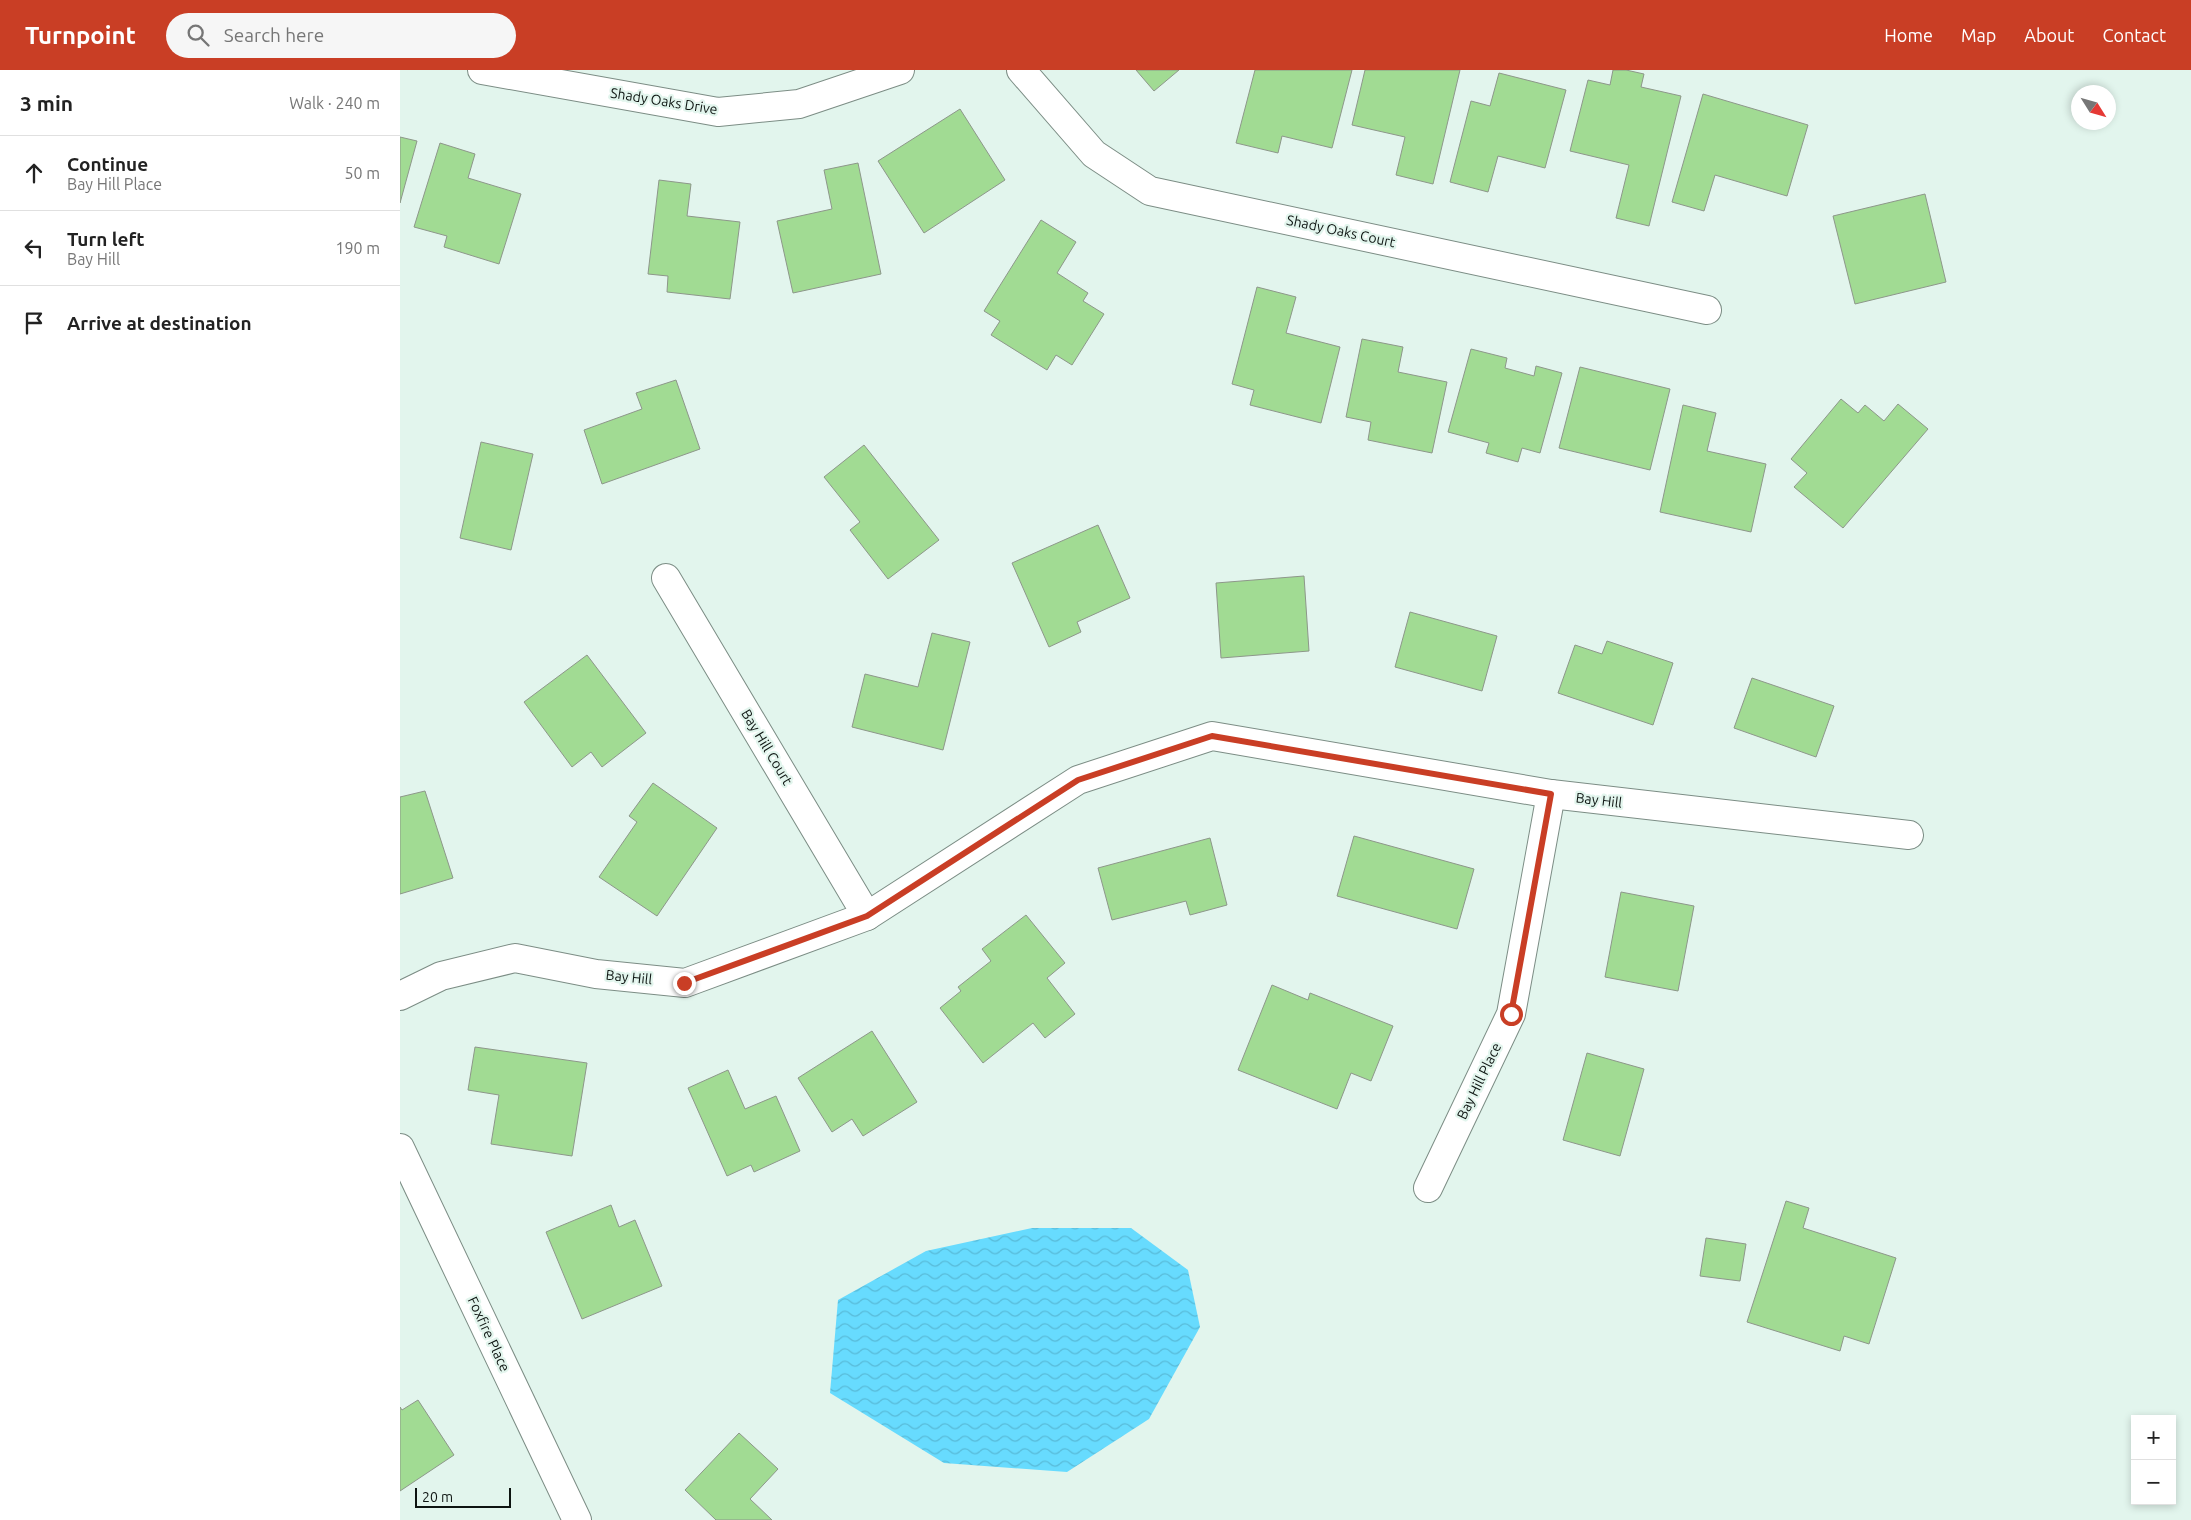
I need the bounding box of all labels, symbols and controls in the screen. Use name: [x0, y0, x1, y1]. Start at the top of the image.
search box: [166, 13, 516, 58]
icon: search: [184, 21, 212, 49]
text: Turnpoint: [25, 22, 136, 49]
text: Search here: [224, 24, 324, 46]
text: Home: [1884, 25, 1933, 45]
text: Map: [1961, 25, 1996, 45]
text: About: [2024, 25, 2074, 45]
text: Contact: [2102, 25, 2166, 45]
street label: Shady Oaks Drive: [609, 85, 719, 117]
north arrow: [2071, 85, 2116, 130]
text: 3 min: [20, 91, 73, 115]
text: Walk · 240 m: [289, 94, 380, 112]
text: Continue: [67, 153, 148, 175]
icon: ahead: [20, 159, 48, 187]
text: 50 m: [344, 164, 380, 182]
text: Bay Hill Place: [67, 175, 162, 193]
street label: Shady Oaks Court: [1285, 212, 1397, 250]
text: Turn left: [67, 228, 145, 250]
icon: left: [20, 234, 48, 262]
text: 190 m: [335, 239, 380, 257]
text: Bay Hill: [67, 250, 120, 268]
icon: arrive: [20, 309, 48, 337]
text: Arrive at destination: [67, 312, 252, 334]
street label: Bay Hill Court: [738, 706, 796, 788]
street label: Bay Hill: [1575, 789, 1623, 811]
street label: Bay Hill: [605, 967, 653, 987]
route end: [673, 972, 696, 995]
route start: [1500, 1003, 1523, 1026]
street label: Bay Hill Place: [1454, 1040, 1504, 1122]
street label: Foxfire Place: [465, 1294, 513, 1374]
map controls: [2131, 1415, 2176, 1505]
button: +: [2131, 1415, 2176, 1460]
button: −: [2131, 1460, 2176, 1505]
scale bar: [415, 1485, 511, 1508]
text: 20 m: [422, 1489, 453, 1505]

